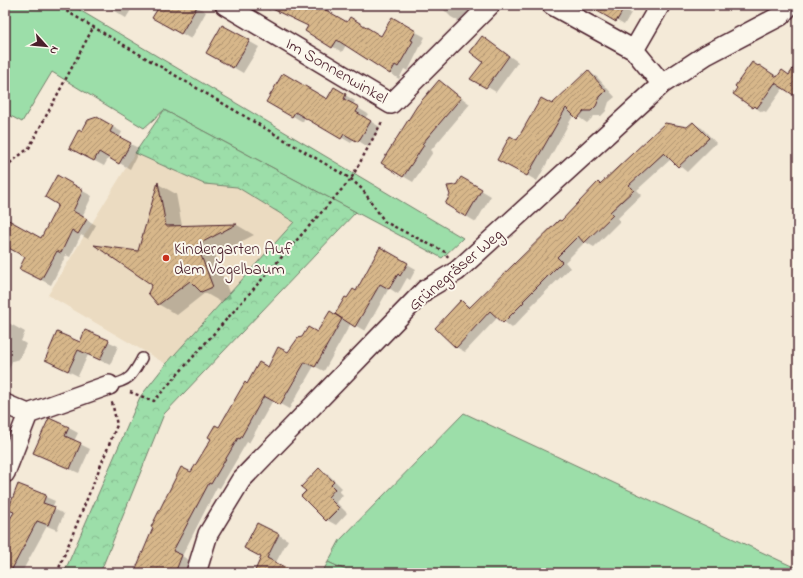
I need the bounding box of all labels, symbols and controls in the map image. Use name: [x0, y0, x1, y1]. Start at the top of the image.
north arrow: [26, 26, 66, 66]
street label: Im Sonnenwinkel: [280, 32, 392, 111]
text: N: [45, 43, 63, 57]
street label: Grünegräser Weg: [403, 223, 510, 319]
place label: Kindergarten Auf dem Vogelbaum: [174, 237, 292, 284]
marker: Kindergarten Auf dem Vogelbaum: [161, 253, 171, 263]

